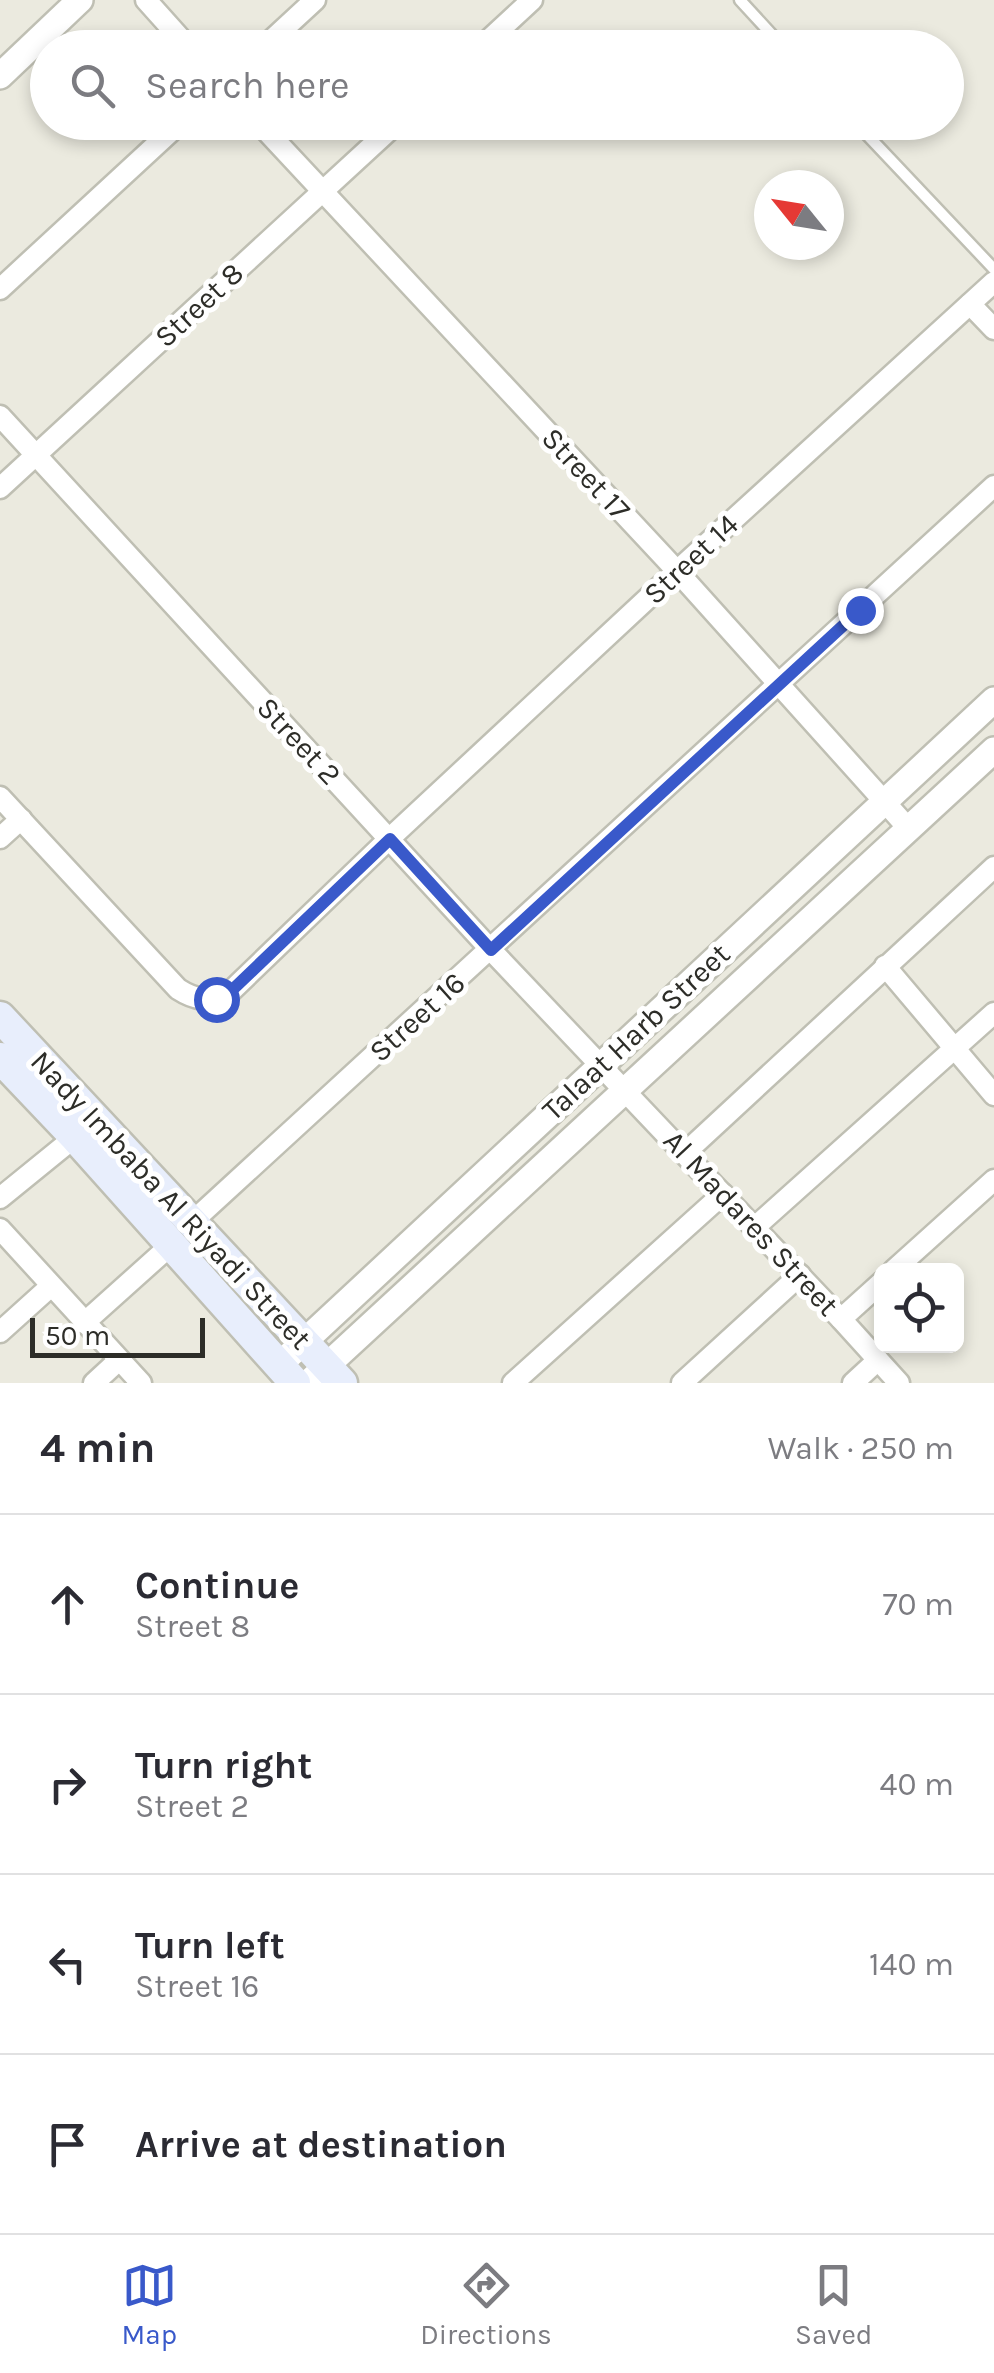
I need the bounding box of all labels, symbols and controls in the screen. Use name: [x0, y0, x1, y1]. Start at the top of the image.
search box: [30, 30, 964, 140]
icon: search: [65, 58, 120, 113]
text: Search here: [145, 63, 349, 108]
north arrow: [754, 170, 844, 260]
street label: Street 8: [147, 255, 251, 355]
street label: Street 17: [534, 420, 638, 528]
street label: Street 14: [636, 506, 746, 612]
route end: [838, 588, 884, 634]
street label: Street 2: [249, 690, 349, 792]
street label: Talaat Harb Street: [535, 936, 737, 1128]
street label: Street 16: [362, 965, 472, 1069]
route start: [194, 977, 240, 1023]
street label: Nady Imbaba Al Riyadi Street: [23, 1043, 319, 1357]
street label: Al Madares Street: [656, 1123, 846, 1323]
map controls: [874, 1263, 964, 1353]
button: locate: [874, 1263, 964, 1353]
scale bar: [30, 1313, 205, 1358]
text: 50 m: [45, 1319, 110, 1352]
text: 4 min: [40, 1423, 155, 1473]
text: Walk · 250 m: [768, 1430, 954, 1467]
text: Continue: [135, 1563, 299, 1608]
icon: ahead: [40, 1577, 95, 1632]
text: 70 m: [882, 1586, 954, 1623]
text: Street 8: [135, 1608, 250, 1645]
text: Turn right: [135, 1743, 312, 1788]
icon: right: [40, 1757, 95, 1812]
text: 40 m: [880, 1766, 954, 1803]
text: Street 2: [135, 1788, 249, 1825]
text: Turn left: [135, 1923, 285, 1968]
icon: left: [40, 1937, 95, 1992]
text: 140 m: [869, 1946, 954, 1983]
text: Street 16: [135, 1968, 259, 2005]
icon: arrive: [40, 2117, 95, 2172]
text: Arrive at destination: [135, 2122, 507, 2167]
tab: Map: [122, 2258, 177, 2351]
tab: Directions: [420, 2258, 552, 2351]
tab: Saved: [795, 2258, 872, 2351]

